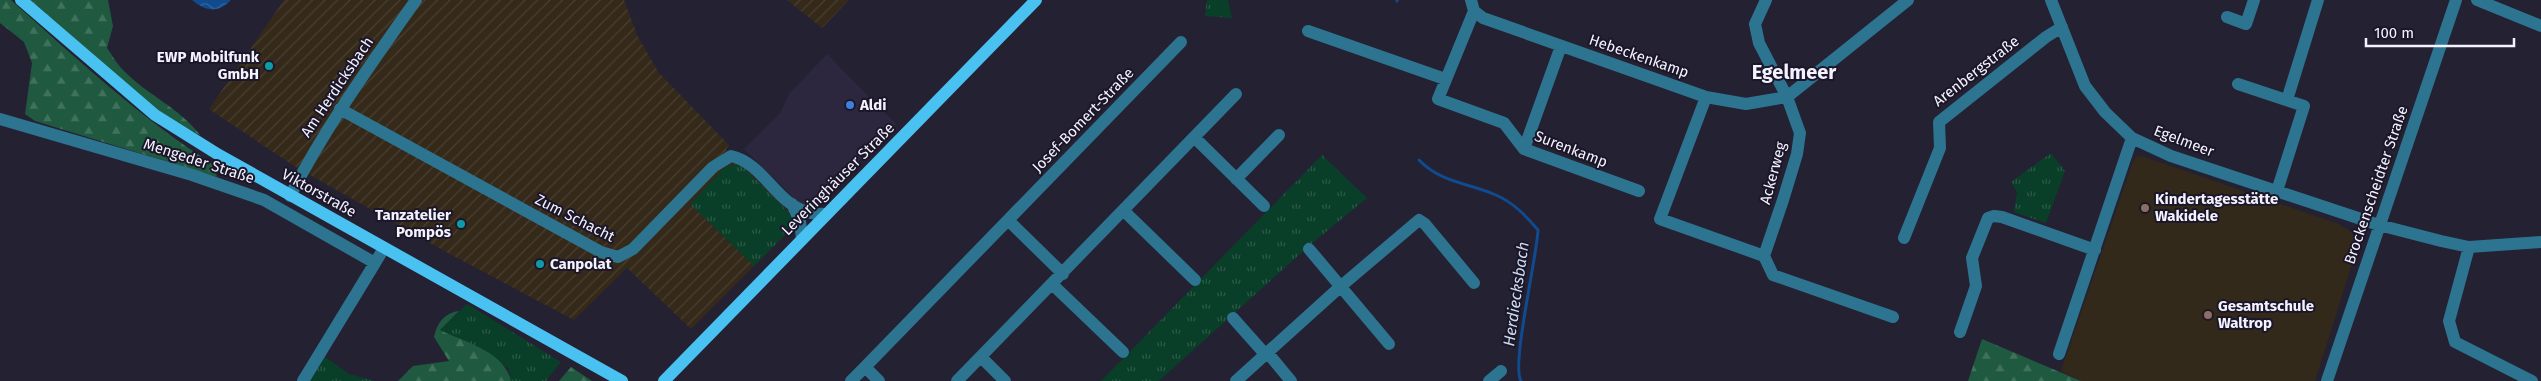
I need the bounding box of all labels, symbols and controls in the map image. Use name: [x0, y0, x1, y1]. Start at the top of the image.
scale bar: [2366, 15, 2514, 47]
text: 100 m: [2374, 24, 2414, 42]
street label: Hebeckenkamp: [1587, 30, 1691, 82]
street label: Arenbergstraße: [1929, 32, 2023, 110]
street label: Am Herdicksbach: [297, 33, 377, 141]
place label: EWP Mobilfunk GmbH: [157, 48, 260, 83]
marker: EWP Mobilfunk GmbH: [263, 60, 275, 72]
district label: Egelmeer: [1752, 60, 1837, 84]
street label: Josef-Bomert-Straße: [1028, 64, 1138, 176]
place label: Aldi: [859, 96, 886, 114]
marker: Aldi: [844, 99, 856, 111]
street label: Brockenscheidter Straße: [2340, 103, 2412, 267]
street label: Leveringhäuser Straße: [778, 119, 898, 239]
street label: Egelmeer: [2151, 121, 2217, 161]
street label: Surenkamp: [1532, 127, 1610, 171]
street label: Mengeder Straße: [141, 135, 257, 187]
street label: Ackerweg: [1756, 140, 1790, 206]
street label: Viktorstraße: [278, 165, 360, 221]
street label: Zum Schacht: [532, 190, 618, 246]
place label: Kindertagesstätte Wakidele: [2155, 190, 2278, 225]
marker: Kindertagesstätte Wakidele: [2139, 202, 2151, 214]
place label: Tanzatelier Pompös: [375, 206, 452, 241]
marker: Tanzatelier Pompös: [455, 218, 467, 230]
water label: Herdiecksbach: [1499, 240, 1533, 348]
place label: Canpolat: [550, 255, 612, 273]
marker: Canpolat: [534, 258, 546, 270]
place label: Gesamtschule Waltrop: [2218, 297, 2314, 332]
marker: Gesamtschule Waltrop: [2202, 309, 2214, 321]

